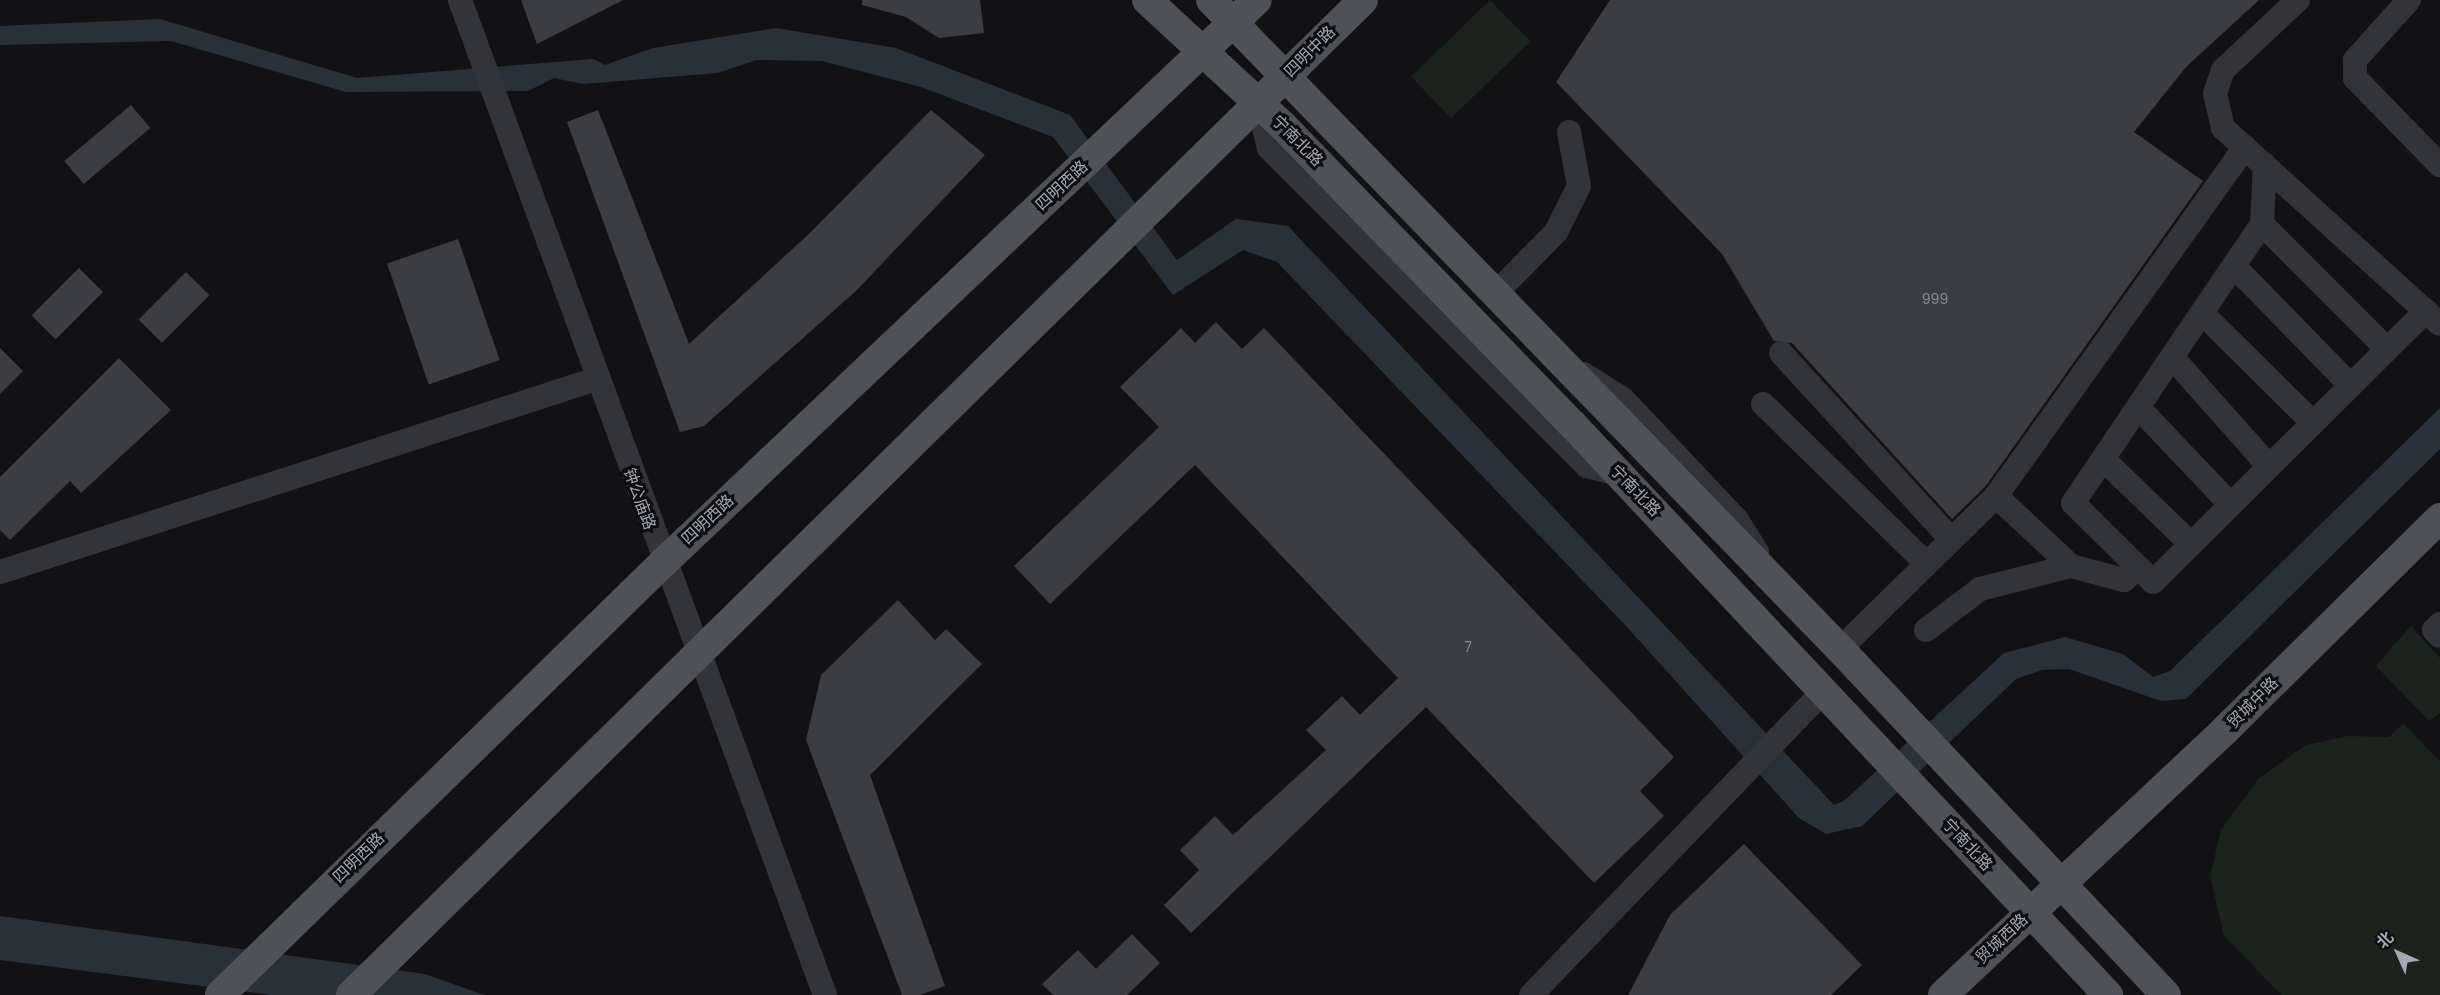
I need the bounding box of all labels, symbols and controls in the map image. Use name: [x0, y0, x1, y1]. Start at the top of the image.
street label: 四明中路: [1281, 23, 1339, 81]
street label: 宁南北路: [1268, 112, 1326, 170]
street label: 四明西路: [1032, 157, 1092, 215]
house number: 999: [1922, 291, 1948, 307]
street label: 宁南北路: [1606, 461, 1664, 521]
street label: 钟公庙路: [619, 466, 659, 532]
street label: 四明西路: [678, 491, 738, 549]
house number: 7: [1464, 639, 1472, 655]
street label: 贸城中路: [2224, 674, 2282, 732]
street label: 宁南北路: [1938, 815, 1996, 875]
street label: 四明西路: [329, 829, 389, 887]
street label: 贸城西路: [1972, 910, 2032, 968]
north arrow: [2368, 923, 2428, 983]
text: 北: [2371, 926, 2399, 954]

